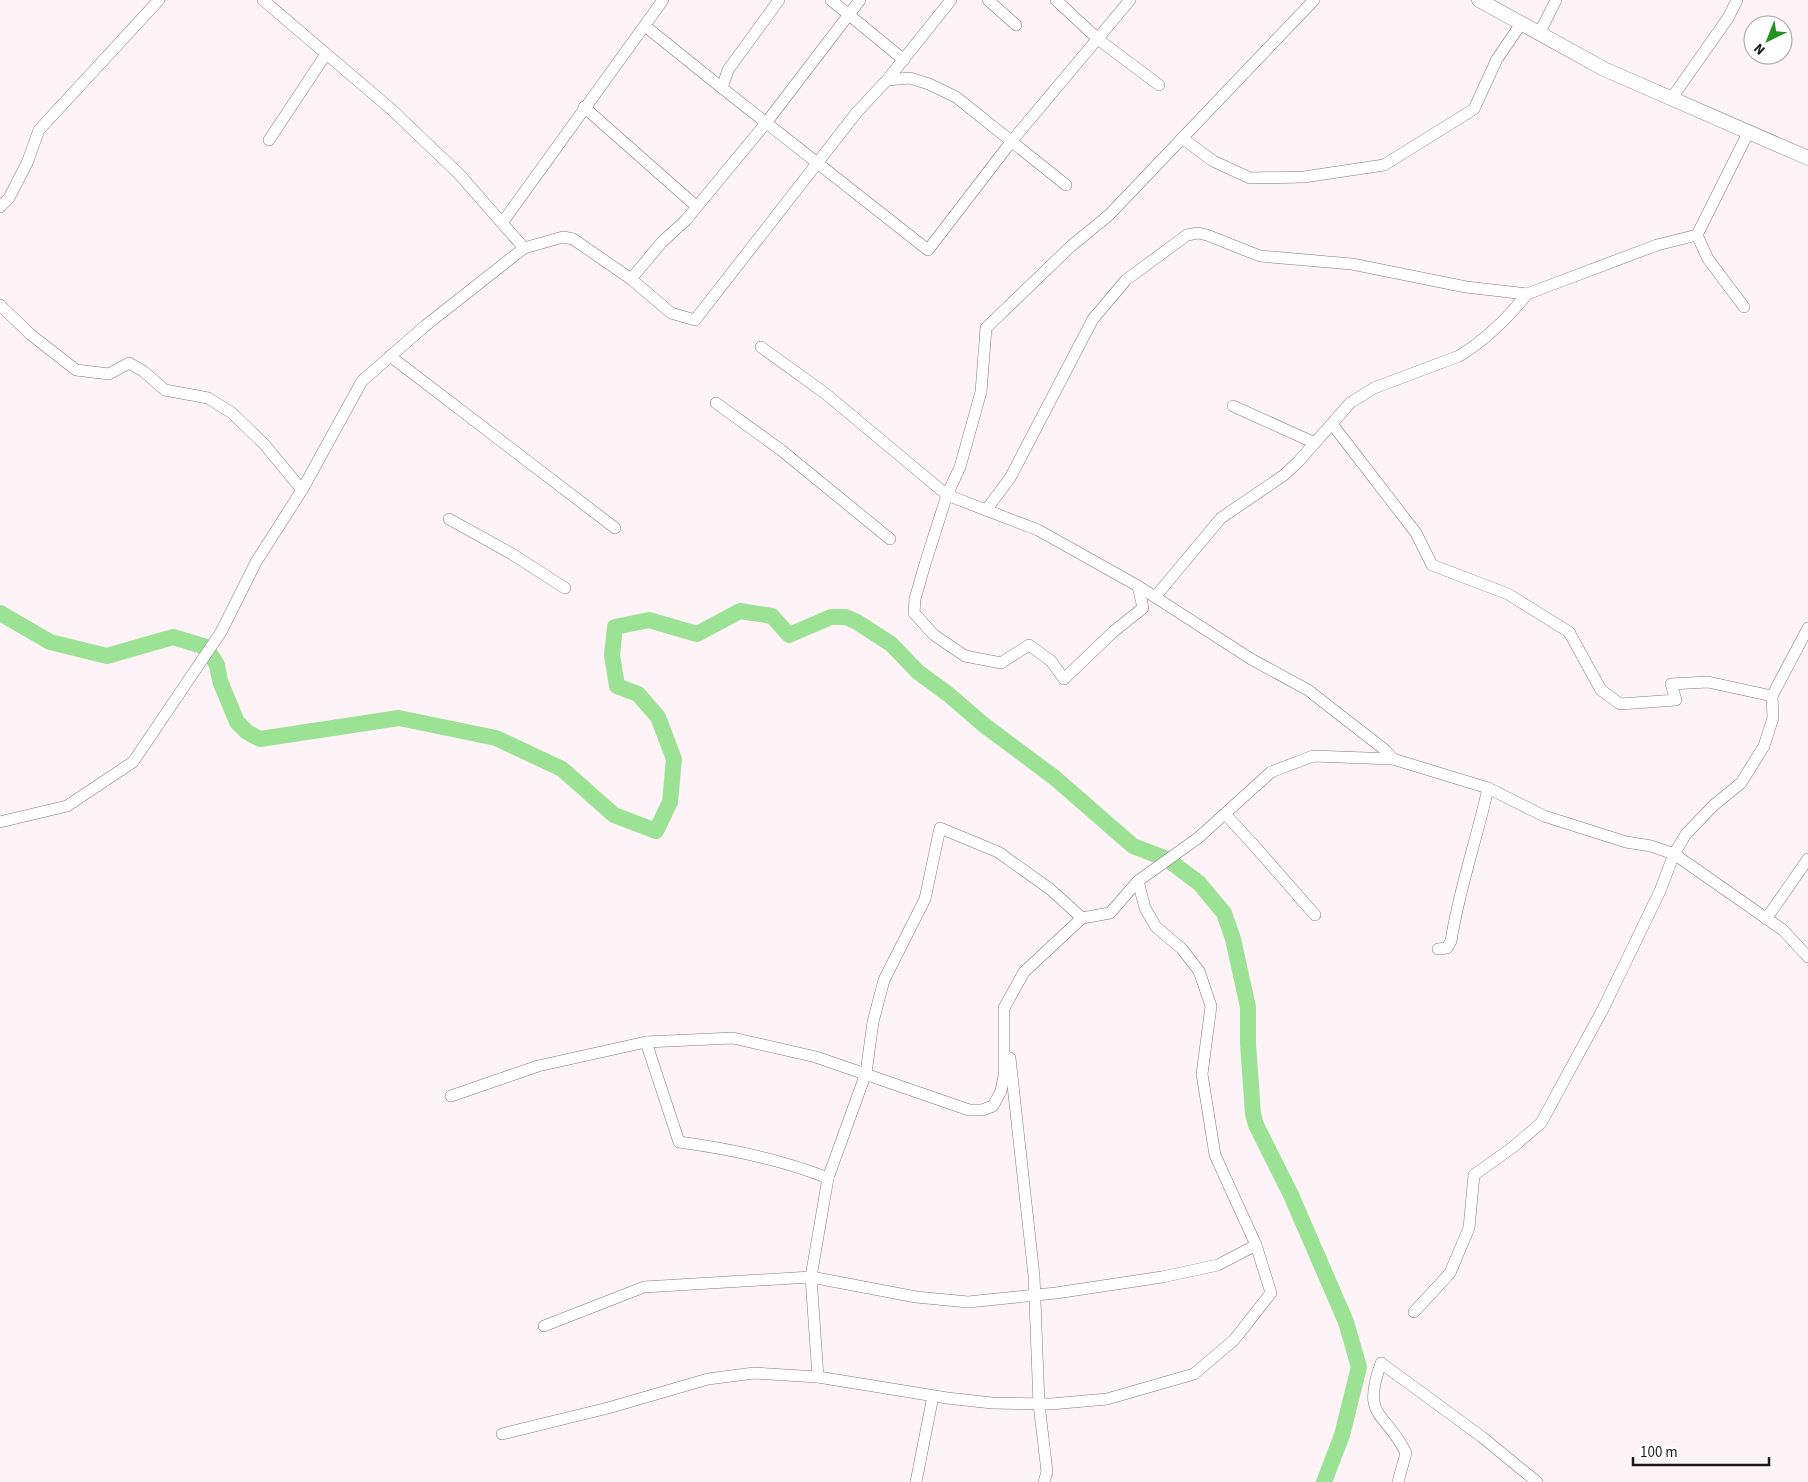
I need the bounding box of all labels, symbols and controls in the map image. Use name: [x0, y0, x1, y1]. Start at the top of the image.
north arrow: [1743, 15, 1793, 65]
text: N: [1750, 38, 1770, 59]
scale bar: [1633, 1434, 1769, 1466]
text: 100 m: [1640, 1442, 1678, 1463]

